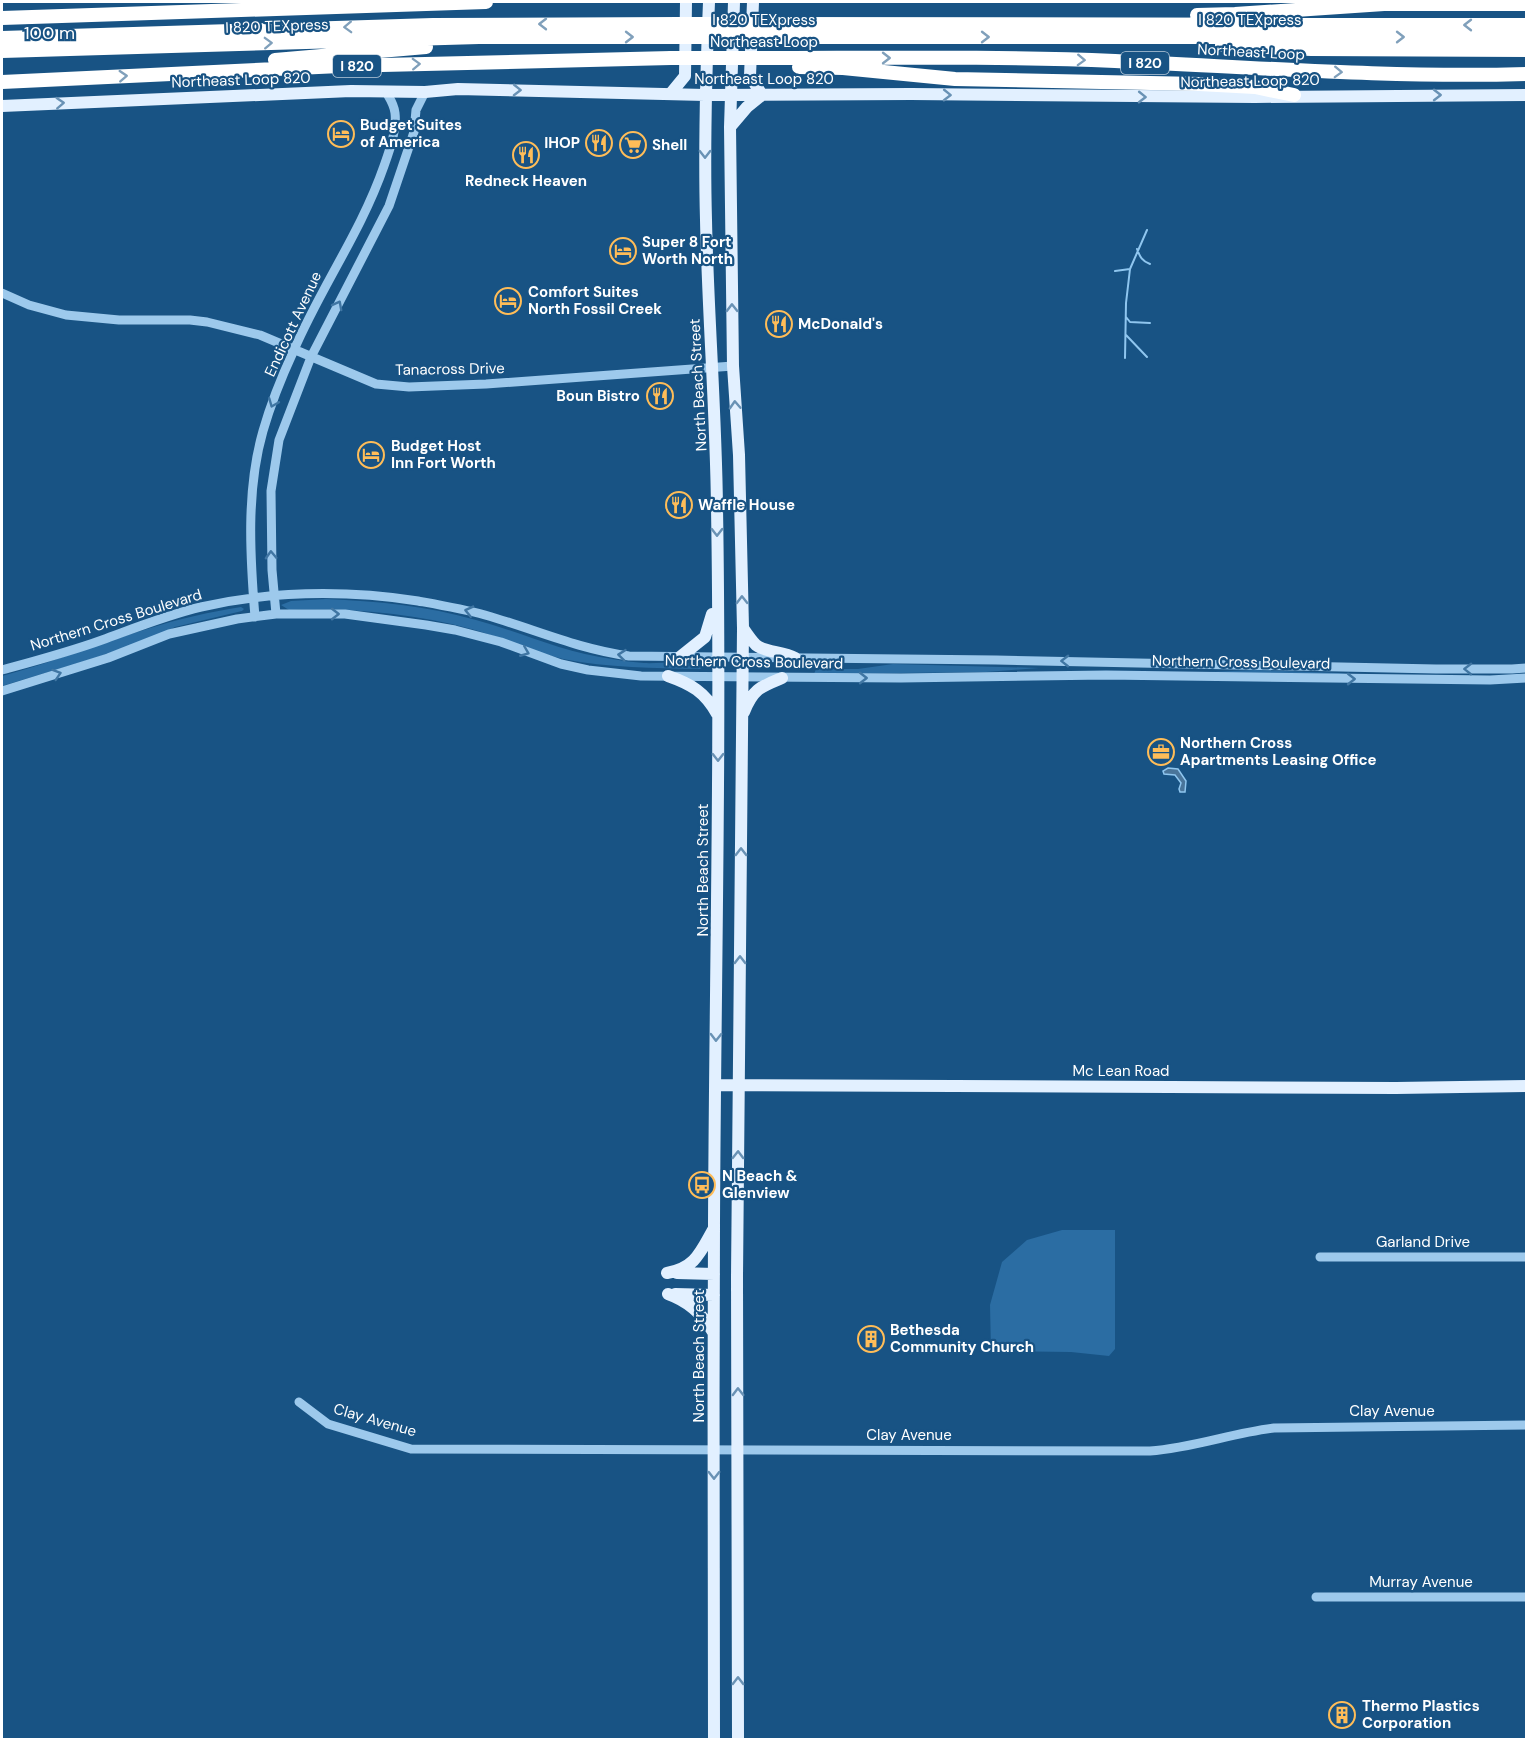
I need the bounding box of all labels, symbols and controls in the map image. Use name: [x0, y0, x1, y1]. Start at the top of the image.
street label: I 820 TEXpress: [712, 10, 816, 30]
street label: I 820 TEXpress: [1198, 10, 1302, 30]
scale bar: [15, 12, 136, 50]
street label: I 820 TEXpress: [225, 14, 329, 38]
one-way arrow: [538, 18, 547, 30]
one-way arrow: [1464, 19, 1473, 31]
text: 100 m: [24, 21, 75, 45]
one-way arrow: [343, 21, 352, 34]
one-way arrow: [625, 31, 634, 43]
one-way arrow: [980, 31, 989, 43]
one-way arrow: [1395, 31, 1404, 43]
street label: Northeast Loop: [710, 32, 818, 52]
one-way arrow: [264, 36, 273, 49]
street label: Northeast Loop: [1197, 39, 1305, 65]
one-way arrow: [881, 52, 890, 64]
road number: I 820: [1121, 52, 1169, 74]
one-way arrow: [1076, 53, 1085, 66]
road number: I 820: [333, 55, 381, 77]
one-way arrow: [412, 58, 421, 70]
one-way arrow: [1334, 66, 1343, 79]
street label: Northeast Loop 820: [171, 68, 311, 92]
street label: Northeast Loop 820: [694, 69, 834, 89]
one-way arrow: [118, 70, 127, 83]
street label: Northeast Loop 820: [1180, 70, 1320, 92]
one-way arrow: [512, 84, 521, 97]
one-way arrow: [942, 89, 951, 101]
one-way arrow: [1432, 89, 1441, 101]
one-way arrow: [1137, 91, 1146, 103]
one-way arrow: [55, 96, 64, 109]
place label: Budget Suites of America: [360, 115, 462, 152]
hotel icon: Budget Suites of America: [326, 119, 356, 149]
restaurant icon: IHOP: [584, 128, 614, 158]
supermarket icon: Shell: [618, 130, 648, 160]
place label: IHOP: [544, 133, 580, 153]
place label: Shell: [652, 135, 687, 155]
restaurant icon: Redneck Heaven: [511, 140, 541, 170]
one-way arrow: [699, 149, 711, 158]
place label: Redneck Heaven: [465, 171, 587, 191]
place label: Super 8 Fort Worth North: [642, 232, 733, 269]
hotel icon: Super 8 Fort Worth North: [608, 236, 638, 266]
street label: Endicott Avenue: [260, 268, 326, 380]
place label: Comfort Suites North Fossil Creek: [528, 282, 662, 319]
hotel icon: Comfort Suites North Fossil Creek: [493, 286, 523, 316]
one-way arrow: [331, 300, 342, 311]
one-way arrow: [726, 303, 739, 312]
restaurant icon: McDonald's: [764, 309, 794, 339]
place label: McDonald's: [798, 314, 883, 334]
street label: North Beach Street: [685, 318, 711, 452]
street label: Tanacross Drive: [395, 358, 505, 380]
restaurant icon: Boun Bistro: [645, 381, 675, 411]
place label: Boun Bistro: [556, 386, 640, 406]
one-way arrow: [268, 397, 280, 408]
one-way arrow: [728, 400, 741, 409]
place label: Budget Host Inn Fort Worth: [391, 436, 496, 473]
hotel icon: Budget Host Inn Fort Worth: [356, 440, 386, 470]
restaurant icon: Waffle House: [664, 490, 694, 520]
place label: Waffle House: [698, 495, 795, 515]
one-way arrow: [711, 527, 723, 536]
one-way arrow: [265, 551, 278, 560]
street label: Northern Cross Boulevard: [28, 584, 204, 656]
one-way arrow: [736, 595, 748, 604]
one-way arrow: [464, 606, 474, 619]
one-way arrow: [330, 608, 339, 620]
one-way arrow: [519, 645, 530, 657]
one-way arrow: [617, 649, 627, 662]
street label: Northern Cross Boulevard: [665, 650, 843, 674]
street label: Northern Cross Boulevard: [1152, 650, 1330, 674]
one-way arrow: [1061, 655, 1070, 668]
one-way arrow: [1464, 663, 1473, 675]
one-way arrow: [51, 669, 62, 681]
one-way arrow: [859, 672, 868, 684]
one-way arrow: [1346, 673, 1355, 685]
place label: Northern Cross Apartments Leasing Office: [1180, 733, 1377, 770]
office icon: Northern Cross Apartments Leasing Office: [1146, 737, 1176, 767]
one-way arrow: [712, 753, 724, 762]
street label: North Beach Street: [693, 804, 713, 936]
one-way arrow: [735, 847, 747, 856]
one-way arrow: [734, 956, 746, 965]
one-way arrow: [710, 1032, 722, 1041]
street label: Mc Lean Road: [1073, 1061, 1169, 1081]
one-way arrow: [732, 1151, 744, 1160]
place label: N Beach & Glenview: [722, 1166, 798, 1203]
bus stop icon: N Beach & Glenview: [687, 1170, 717, 1200]
street label: Garland Drive: [1376, 1232, 1470, 1252]
street label: North Beach Street: [689, 1290, 709, 1422]
place label: Bethesda Community Church: [890, 1320, 1034, 1357]
building icon: Bethesda Community Church: [856, 1324, 886, 1354]
one-way arrow: [732, 1388, 744, 1397]
street label: Clay Avenue: [331, 1399, 419, 1441]
street label: Clay Avenue: [1349, 1401, 1435, 1421]
street label: Clay Avenue: [866, 1425, 952, 1445]
one-way arrow: [708, 1471, 720, 1480]
street label: Murray Avenue: [1369, 1572, 1473, 1592]
one-way arrow: [732, 1677, 744, 1686]
place label: Thermo Plastics Corporation: [1362, 1696, 1480, 1733]
building icon: Thermo Plastics Corporation: [1327, 1700, 1357, 1730]

